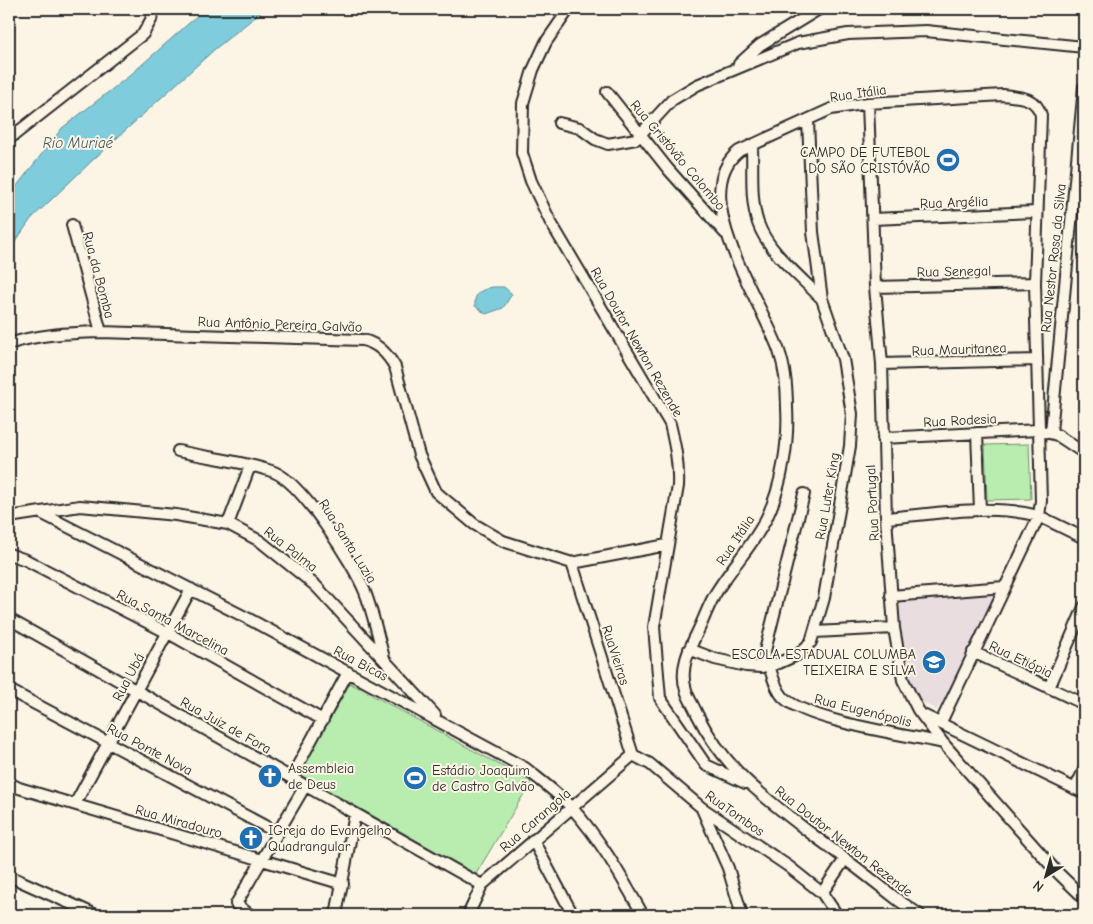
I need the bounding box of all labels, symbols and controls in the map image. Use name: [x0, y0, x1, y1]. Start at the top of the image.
street label: Rua Itália: [829, 81, 888, 106]
street label: Rua Cristóvão Colombo: [626, 97, 729, 214]
water label: Rio Muriaé: [43, 134, 114, 152]
place label: CAMPO DE FUTEBOL DO SÃO CRISTÓVÃO: [800, 144, 930, 177]
sports icon: CAMPO DE FUTEBOL DO SÃO CRISTÓVÃO: [935, 147, 961, 173]
street label: Rua Nestor Rosa da Silva: [1037, 183, 1070, 334]
street label: Rua Argélia: [919, 193, 989, 212]
street label: Rua da Bomba: [79, 230, 118, 320]
street label: Rua Senegal: [917, 262, 991, 281]
street label: Rua Doutor Newton Rezende: [587, 264, 686, 420]
street label: Rua Antônio Pereira Galvão: [197, 313, 363, 336]
street label: Rua Mauritanea: [911, 339, 1007, 360]
street label: Rua Rodesia: [923, 410, 997, 431]
street label: Rua Luter King: [811, 451, 844, 541]
street label: Rua Portugal: [862, 464, 883, 542]
street label: Rua Santa Luzia: [315, 496, 380, 587]
street label: Rua Itália: [712, 512, 758, 569]
street label: Rua Palma: [260, 523, 321, 576]
street label: Rua Santa Marcelina: [114, 586, 232, 659]
street label: RuaVieiras: [598, 623, 633, 687]
street label: Rua Etiópia: [986, 637, 1055, 682]
street label: Rua Bicas: [331, 642, 391, 685]
place label: ESCOLA ESTADUAL COLUMBA TEIXEIRA E SILVA: [732, 646, 916, 679]
school or university icon: ESCOLA ESTADUAL COLUMBA TEIXEIRA E SILVA: [921, 649, 947, 675]
street label: Rua Ubá: [109, 650, 148, 704]
street label: Rua Eugenópolis: [813, 690, 913, 731]
street label: Rua Juiz de Fora: [177, 693, 274, 757]
street label: Rua Ponte Nova: [104, 720, 195, 779]
place label: Assembleia de Deus: [288, 760, 354, 793]
place label: Estádio Joaquim de Castro Galvão: [432, 762, 535, 795]
church icon: Assembleia de Deus: [257, 763, 283, 789]
sports icon: Estádio Joaquim de Castro Galvão: [402, 765, 428, 791]
street label: Rua Doutor Newton Rezende: [771, 782, 916, 900]
street label: Rua Carangola: [496, 785, 574, 856]
street label: RuaTombos: [702, 787, 768, 840]
street label: Rua Miradouro: [133, 801, 224, 842]
place label: IGreja do Evangelho Quadrangular: [268, 822, 392, 855]
church icon: IGreja do Evangelho Quadrangular: [238, 825, 264, 851]
north arrow: [1020, 852, 1070, 902]
text: N: [1030, 876, 1047, 896]

